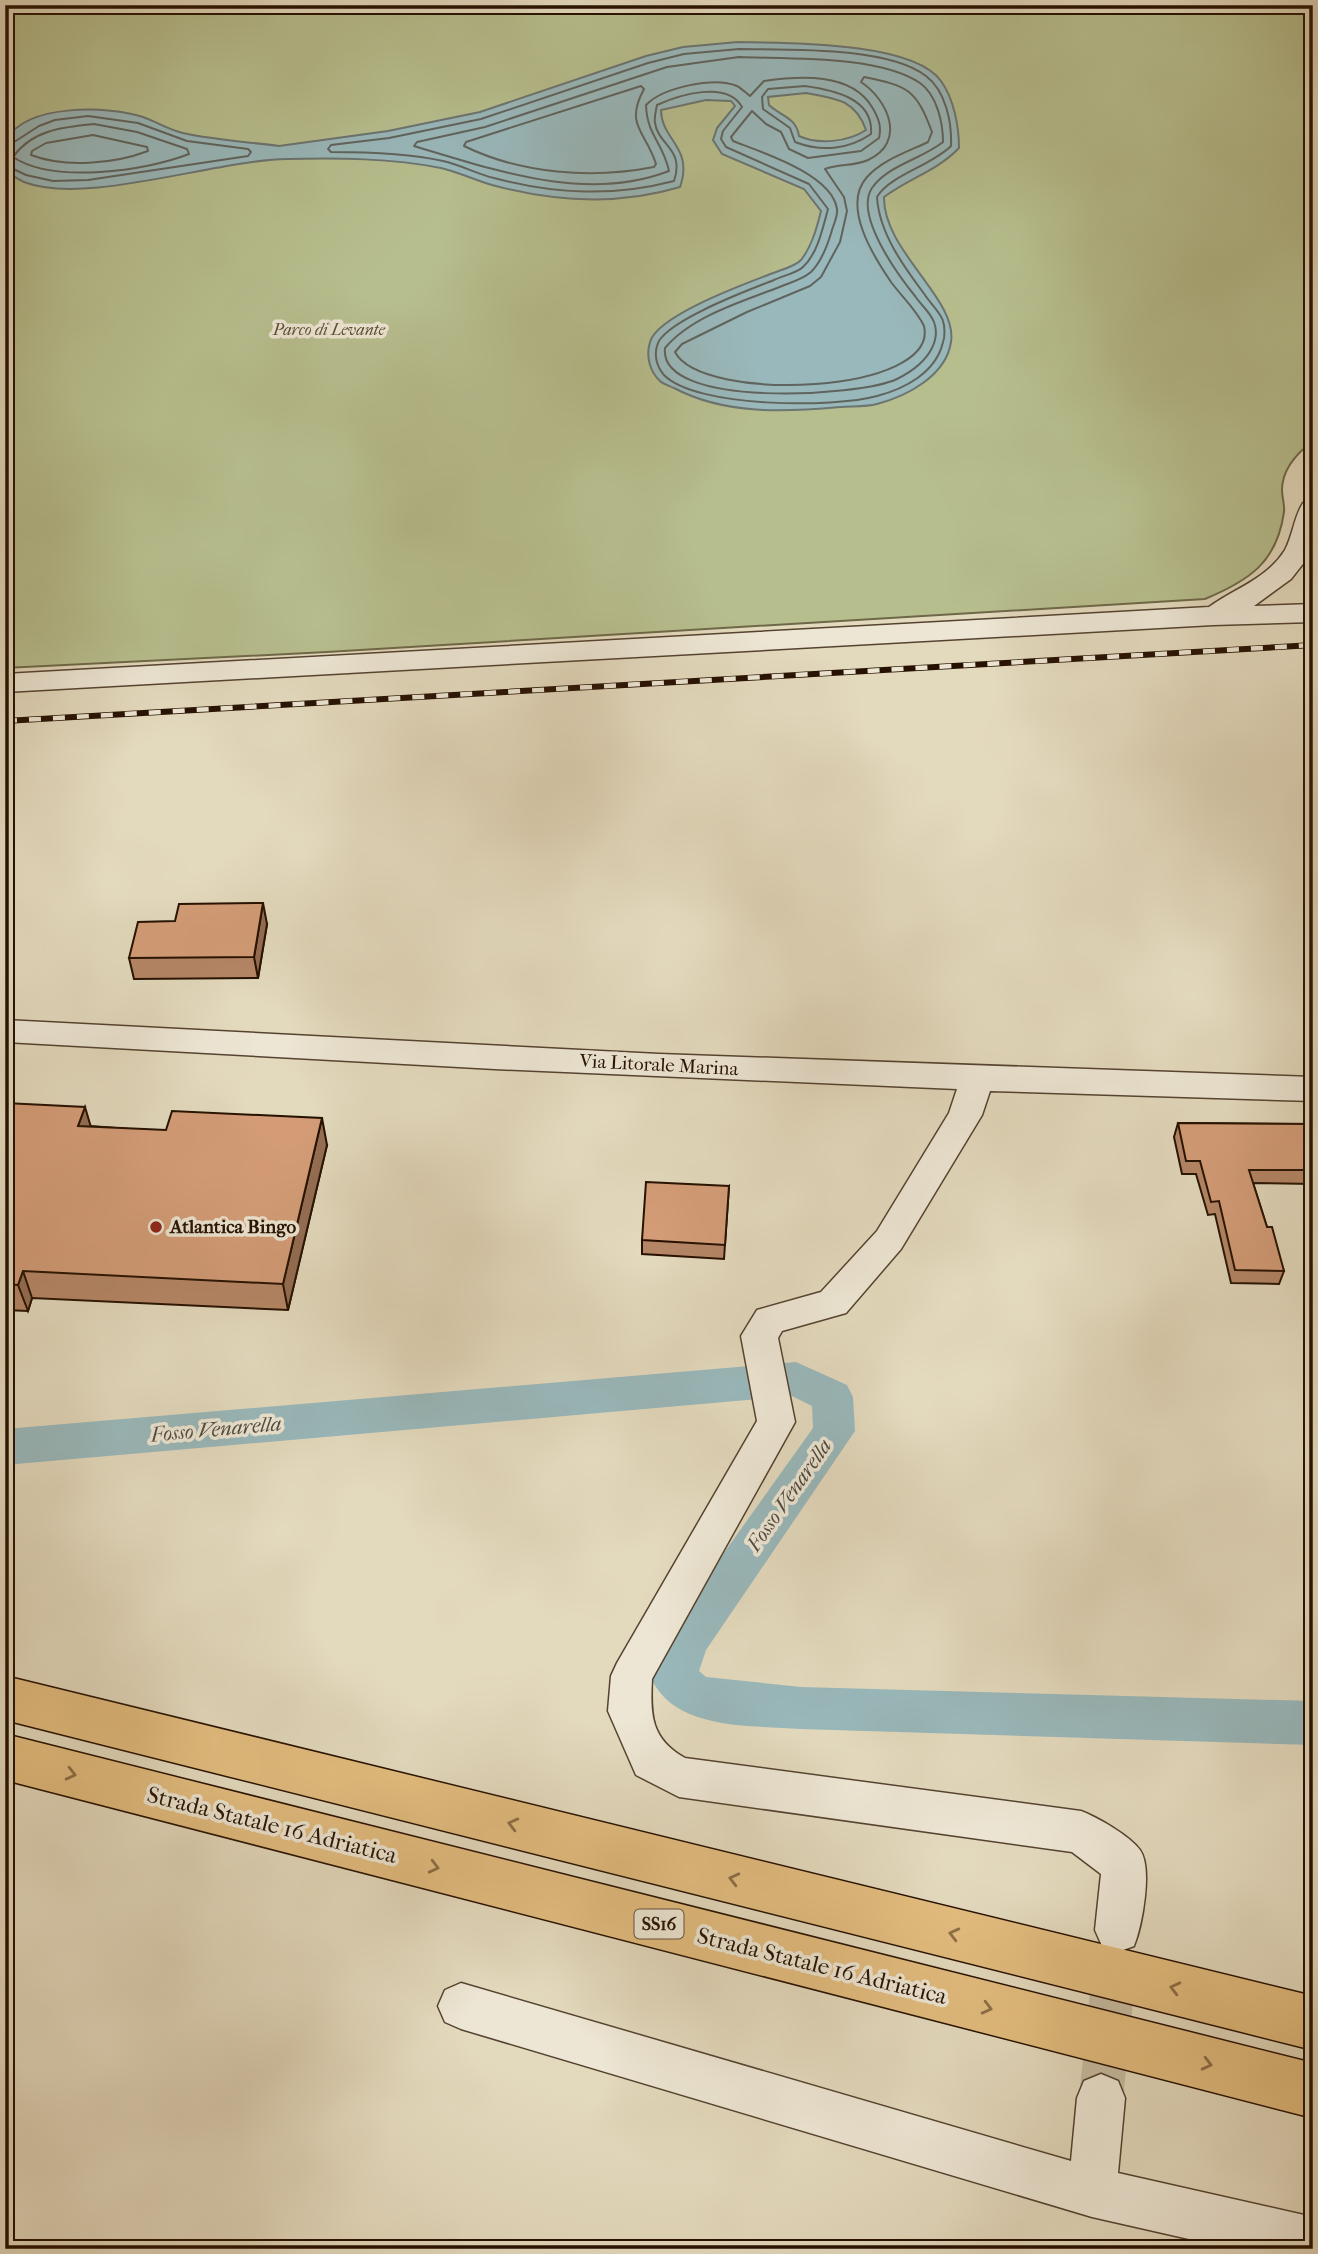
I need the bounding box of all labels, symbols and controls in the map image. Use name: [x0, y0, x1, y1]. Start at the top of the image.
park label: Parco di Levante: [272, 320, 385, 339]
street label: Via Litorale Marina: [578, 1050, 739, 1080]
place label: Atlantica Bingo: [169, 1216, 296, 1238]
marker: Atlantica Bingo: [148, 1219, 164, 1235]
water label: Fosso Venarella: [149, 1411, 282, 1447]
water label: Fosso Venarella: [741, 1434, 836, 1556]
one-way arrow: [65, 1766, 77, 1780]
street label: Strada Statale 16 Adriatica: [144, 1781, 400, 1869]
one-way arrow: [507, 1818, 519, 1832]
one-way arrow: [428, 1859, 440, 1873]
one-way arrow: [728, 1873, 740, 1887]
road number: SS16: [634, 1910, 684, 1938]
street label: Strada Statale 16 Adriatica: [694, 1922, 950, 2010]
one-way arrow: [949, 1928, 961, 1942]
one-way arrow: [1169, 1982, 1181, 1997]
one-way arrow: [981, 2000, 993, 2014]
one-way arrow: [1201, 2056, 1213, 2070]

